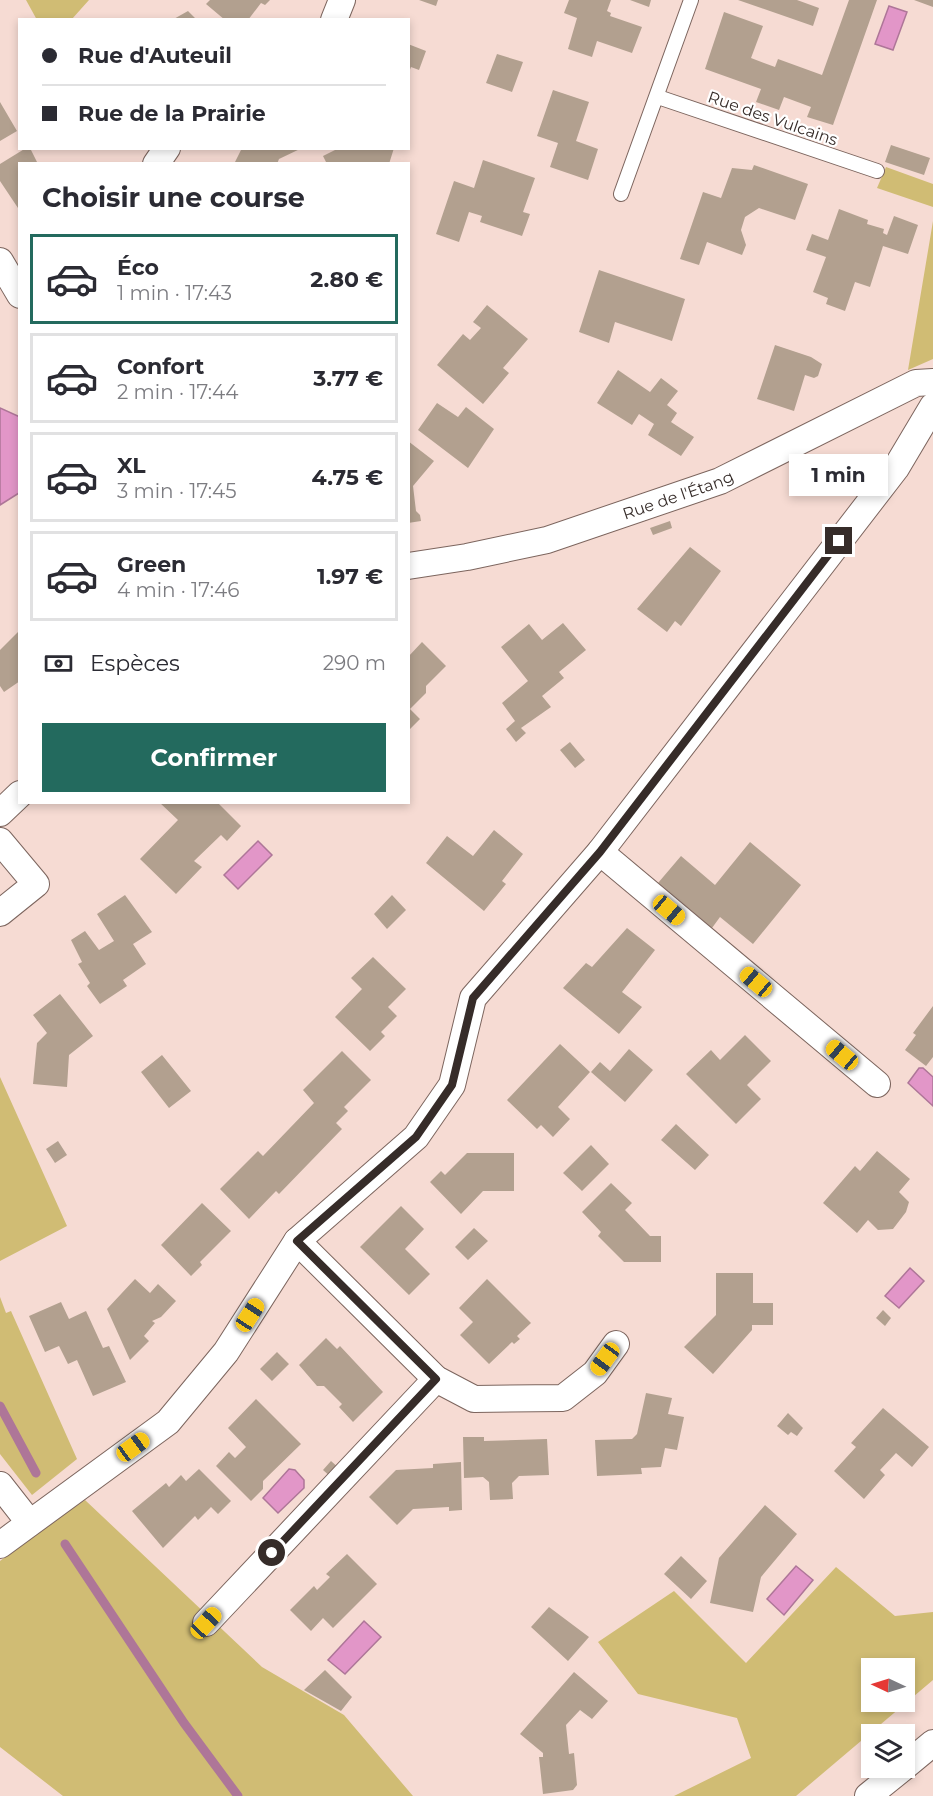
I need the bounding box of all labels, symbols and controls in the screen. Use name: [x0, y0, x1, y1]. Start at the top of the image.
text: Rue d'Auteuil: [78, 42, 232, 69]
street label: Rue des Vulcains: [706, 87, 840, 150]
text: Rue de la Prairie: [78, 100, 266, 127]
text: Choisir une course: [42, 181, 305, 214]
icon: car: [45, 252, 99, 306]
text: Éco: [117, 254, 159, 281]
text: 2.80 €: [310, 266, 383, 293]
text: 1 min · 17:43: [117, 281, 232, 305]
icon: car: [45, 351, 99, 405]
text: Confort: [117, 353, 204, 380]
text: 3.77 €: [313, 365, 383, 392]
text: 2 min · 17:44: [117, 380, 239, 404]
icon: car: [45, 450, 99, 504]
text: XL: [117, 452, 146, 479]
callout: 1 min: [790, 454, 888, 496]
text: 1 min: [811, 463, 866, 487]
text: 4.75 €: [312, 464, 383, 491]
street label: Rue de l'Étang: [620, 467, 737, 524]
text: 3 min · 17:45: [117, 479, 237, 503]
route end: [825, 527, 852, 554]
icon: car: [45, 549, 99, 603]
text: Green: [117, 551, 186, 578]
text: 1.97 €: [317, 563, 383, 590]
text: 4 min · 17:46: [117, 578, 239, 602]
icon: cash: [42, 647, 75, 680]
text: Espèces: [90, 650, 180, 677]
text: 290 m: [323, 651, 386, 675]
button: Confirmer: [42, 723, 386, 792]
car: [649, 892, 689, 928]
car: [736, 964, 776, 1000]
car: [822, 1037, 862, 1073]
car: [233, 1295, 267, 1335]
car: [587, 1339, 623, 1379]
car: [113, 1429, 153, 1465]
route start: [258, 1539, 285, 1566]
car: [187, 1604, 225, 1642]
north arrow: [861, 1658, 915, 1712]
map controls: [861, 1658, 915, 1778]
button: layers: [861, 1724, 915, 1778]

